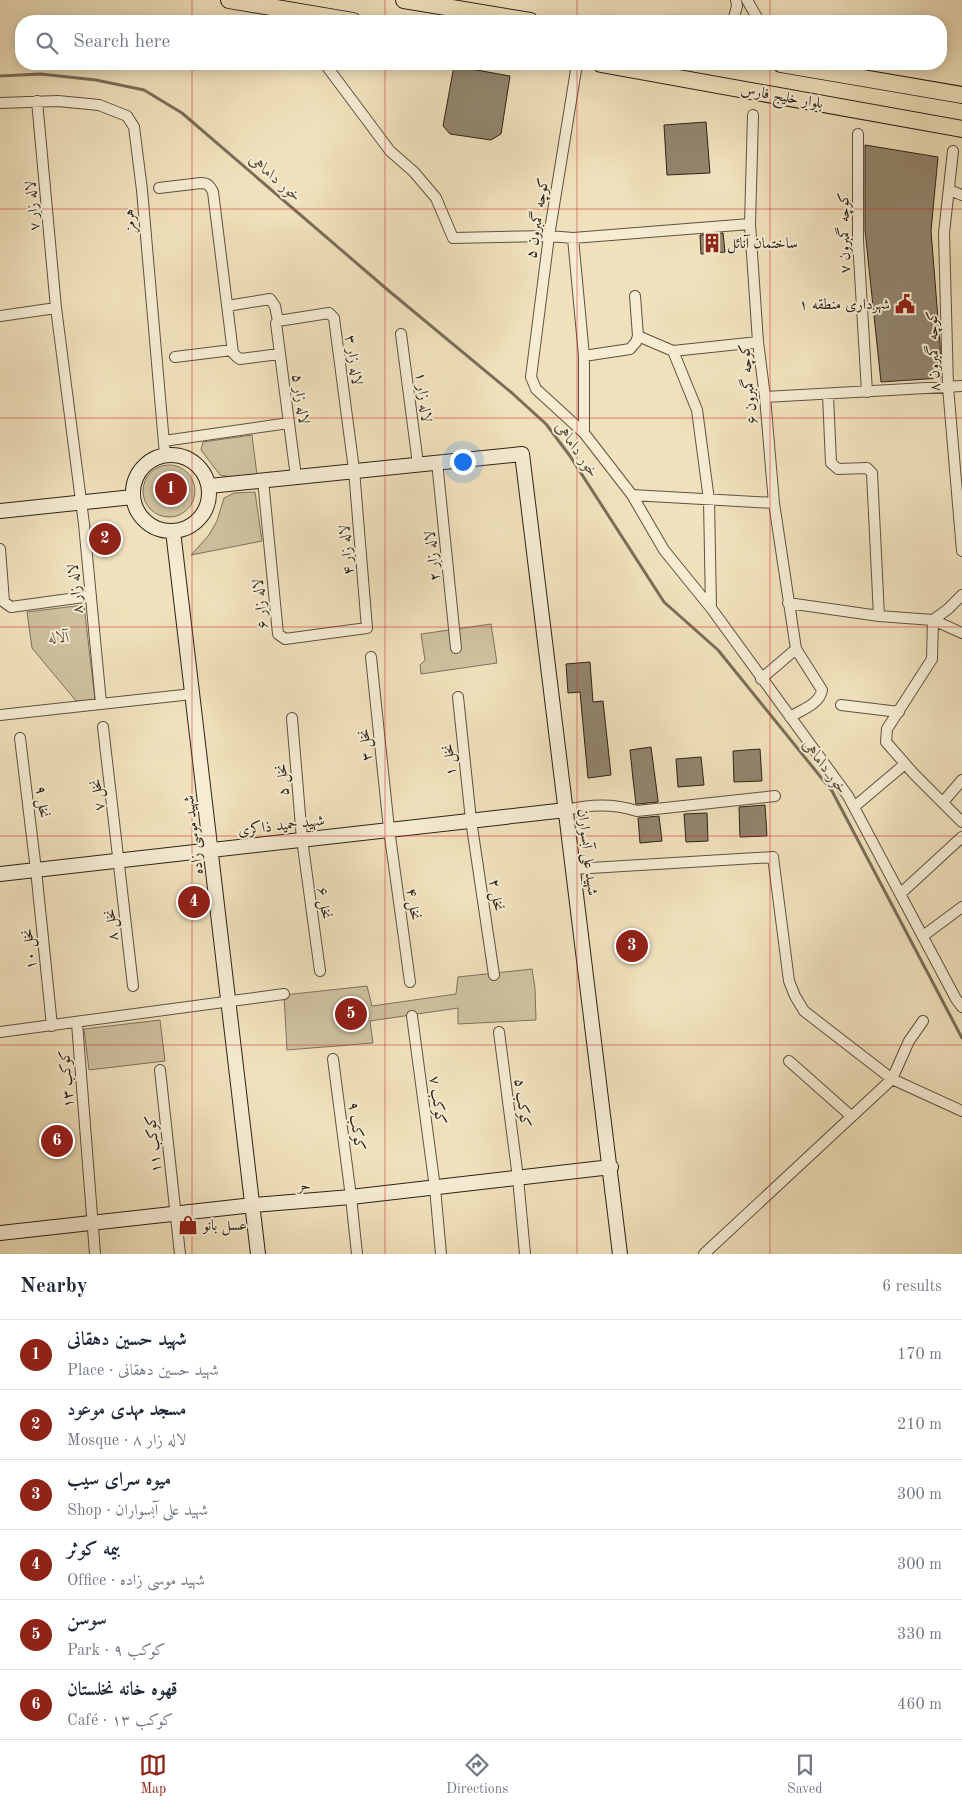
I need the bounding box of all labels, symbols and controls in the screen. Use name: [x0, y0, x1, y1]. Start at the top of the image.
search box: [15, 15, 947, 70]
icon: search: [33, 29, 61, 57]
text: Search here: [73, 33, 170, 52]
street label: بلوار خلیج فارس: [739, 83, 824, 117]
water label: خور داماهی: [245, 152, 304, 206]
street label: کوچه گمبرون ۵: [521, 176, 554, 260]
street label: لاله زار ۷: [24, 180, 43, 232]
street label: کوچه گمبرون ۷: [833, 192, 856, 274]
street label: هرمز: [122, 208, 141, 234]
building icon: ساختمان آنائل: [701, 232, 723, 254]
place label: ساختمان آنائل: [727, 234, 798, 254]
public building icon: شهرداری منطقه ۱: [894, 293, 916, 315]
place label: شهرداری منطقه ۱: [799, 298, 890, 314]
street label: کوچه گمبرون ۸: [922, 310, 945, 392]
street label: لاله زار ۳: [342, 334, 363, 386]
street label: کوچه گمبرون ۶: [734, 342, 763, 425]
street label: لاله زار ۱: [412, 371, 433, 423]
street label: لاله زار ۵: [289, 373, 310, 425]
water label: خور داماهی: [551, 419, 601, 481]
your location: [450, 449, 476, 475]
pin: 1: [155, 470, 187, 508]
pin: 2: [89, 520, 121, 558]
street label: لاله زار ۴: [338, 524, 357, 576]
street label: لاله زار ۲: [423, 530, 444, 582]
street label: لاله زار ۸: [66, 563, 87, 615]
street label: لاله زار ۶: [251, 578, 272, 630]
park label: آلاله: [48, 628, 70, 646]
street label: نخل ۳: [357, 728, 378, 762]
water label: خور داماهی: [798, 737, 850, 798]
street label: نخل ۱: [441, 743, 462, 777]
street label: نخل ۵: [275, 763, 294, 797]
street label: نخل ۷: [89, 778, 110, 812]
street label: نخل ۹: [30, 785, 51, 819]
street label: شهید موسی زاده: [182, 794, 209, 875]
street label: شهید علی آبسواران: [572, 808, 602, 897]
street label: شهید حمید ذاکری: [237, 812, 325, 840]
street label: نخل ۲: [484, 878, 505, 913]
pin: 4: [178, 883, 210, 921]
street label: نخل ۶: [312, 886, 333, 921]
street label: نخل ۴: [401, 887, 422, 922]
street label: نخل ۸: [103, 908, 124, 942]
street label: نخل ۱۰: [21, 927, 42, 970]
pin: 3: [616, 927, 648, 965]
pin: 5: [335, 995, 367, 1033]
street label: کوکب ۱۳: [57, 1049, 78, 1108]
street label: کوکب ۷: [425, 1075, 448, 1126]
street label: کوکب ۵: [510, 1078, 533, 1129]
street label: کوکب ۹: [344, 1101, 367, 1152]
street label: کوکب ۱۱: [143, 1114, 166, 1173]
pin: 6: [41, 1122, 73, 1160]
street label: حر: [295, 1178, 311, 1195]
shop icon: عسل بانو: [177, 1214, 199, 1236]
place label: عسل بانو: [201, 1219, 247, 1236]
text: Nearby: [20, 1276, 88, 1297]
text: 6 results: [882, 1279, 942, 1295]
text: شهید حسین دهقانی: [67, 1331, 187, 1350]
text: 1: [31, 1347, 41, 1363]
text: 170 m: [897, 1347, 942, 1363]
text: Place · شهید حسین دهقانی: [67, 1363, 219, 1379]
text: مسجد مهدی موعود: [67, 1401, 187, 1420]
text: 2: [31, 1417, 41, 1433]
text: 210 m: [897, 1417, 942, 1433]
text: Mosque · لاله زار ۸: [67, 1433, 186, 1449]
text: میوه سرای سیب: [67, 1471, 171, 1490]
text: 3: [31, 1487, 41, 1503]
text: 300 m: [897, 1487, 942, 1503]
text: Shop · شهید علی آبسواران: [67, 1503, 208, 1519]
text: بیمه کوثر: [67, 1541, 120, 1560]
text: 4: [31, 1557, 41, 1573]
text: 300 m: [897, 1557, 942, 1573]
text: Office · شهید موسی زاده: [67, 1573, 205, 1589]
text: سوسن: [67, 1611, 107, 1630]
text: 5: [31, 1627, 41, 1643]
text: 330 m: [897, 1627, 942, 1643]
text: Park · کوکب ۹: [67, 1643, 166, 1659]
text: قهوه خانه نخلستان: [67, 1681, 178, 1700]
text: 6: [31, 1697, 41, 1713]
text: 460 m: [897, 1697, 942, 1713]
text: Café · کوکب ۱۳: [67, 1713, 173, 1729]
tab: Map: [139, 1751, 167, 1798]
tab: Directions: [446, 1751, 508, 1798]
tab: Saved: [787, 1751, 823, 1798]

